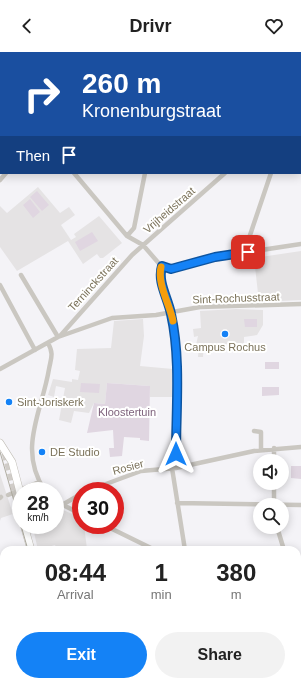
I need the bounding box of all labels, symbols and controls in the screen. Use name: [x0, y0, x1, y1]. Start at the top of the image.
icon: back: [16, 15, 38, 37]
icon: heart: [263, 15, 285, 37]
text: Drivr: [129, 16, 172, 36]
icon: right: [16, 68, 68, 120]
text: 260 m: [82, 68, 161, 99]
text: Kronenburgstraat: [82, 101, 221, 121]
icon: arrive: [58, 144, 80, 166]
text: Then: [16, 147, 50, 164]
street label: Vrijheidstraat: [141, 185, 197, 235]
pin: [231, 235, 265, 269]
icon: arrive: [237, 241, 259, 263]
street label: Terninckstraat: [66, 255, 120, 313]
street label: Sint-Rochusstraat: [192, 290, 280, 306]
marker: Campus Rochus: [220, 329, 230, 339]
place label: Campus Rochus: [184, 341, 266, 353]
place label: Sint-Joriskerk: [17, 396, 84, 408]
marker: Sint-Joriskerk: [4, 397, 14, 407]
park label: Kloostertuin: [98, 406, 156, 418]
position arrow: [155, 433, 197, 475]
place label: DE Studio: [50, 446, 100, 458]
marker: DE Studio: [37, 447, 47, 457]
map controls: [253, 454, 289, 534]
button: sound: [253, 454, 289, 490]
street label: Rosier: [111, 457, 145, 477]
speed limit sign: 30: [72, 482, 124, 534]
text: 28: [27, 492, 49, 514]
button: search: [253, 498, 289, 534]
text: km/h: [27, 512, 49, 523]
text: 08:44: [45, 559, 106, 586]
text: 1: [154, 559, 168, 586]
text: 380: [216, 559, 256, 586]
text: Arrival: [57, 587, 94, 602]
text: min: [151, 587, 172, 602]
text: m: [231, 587, 242, 602]
button: Exit: [16, 632, 147, 678]
button: Share: [155, 632, 285, 678]

